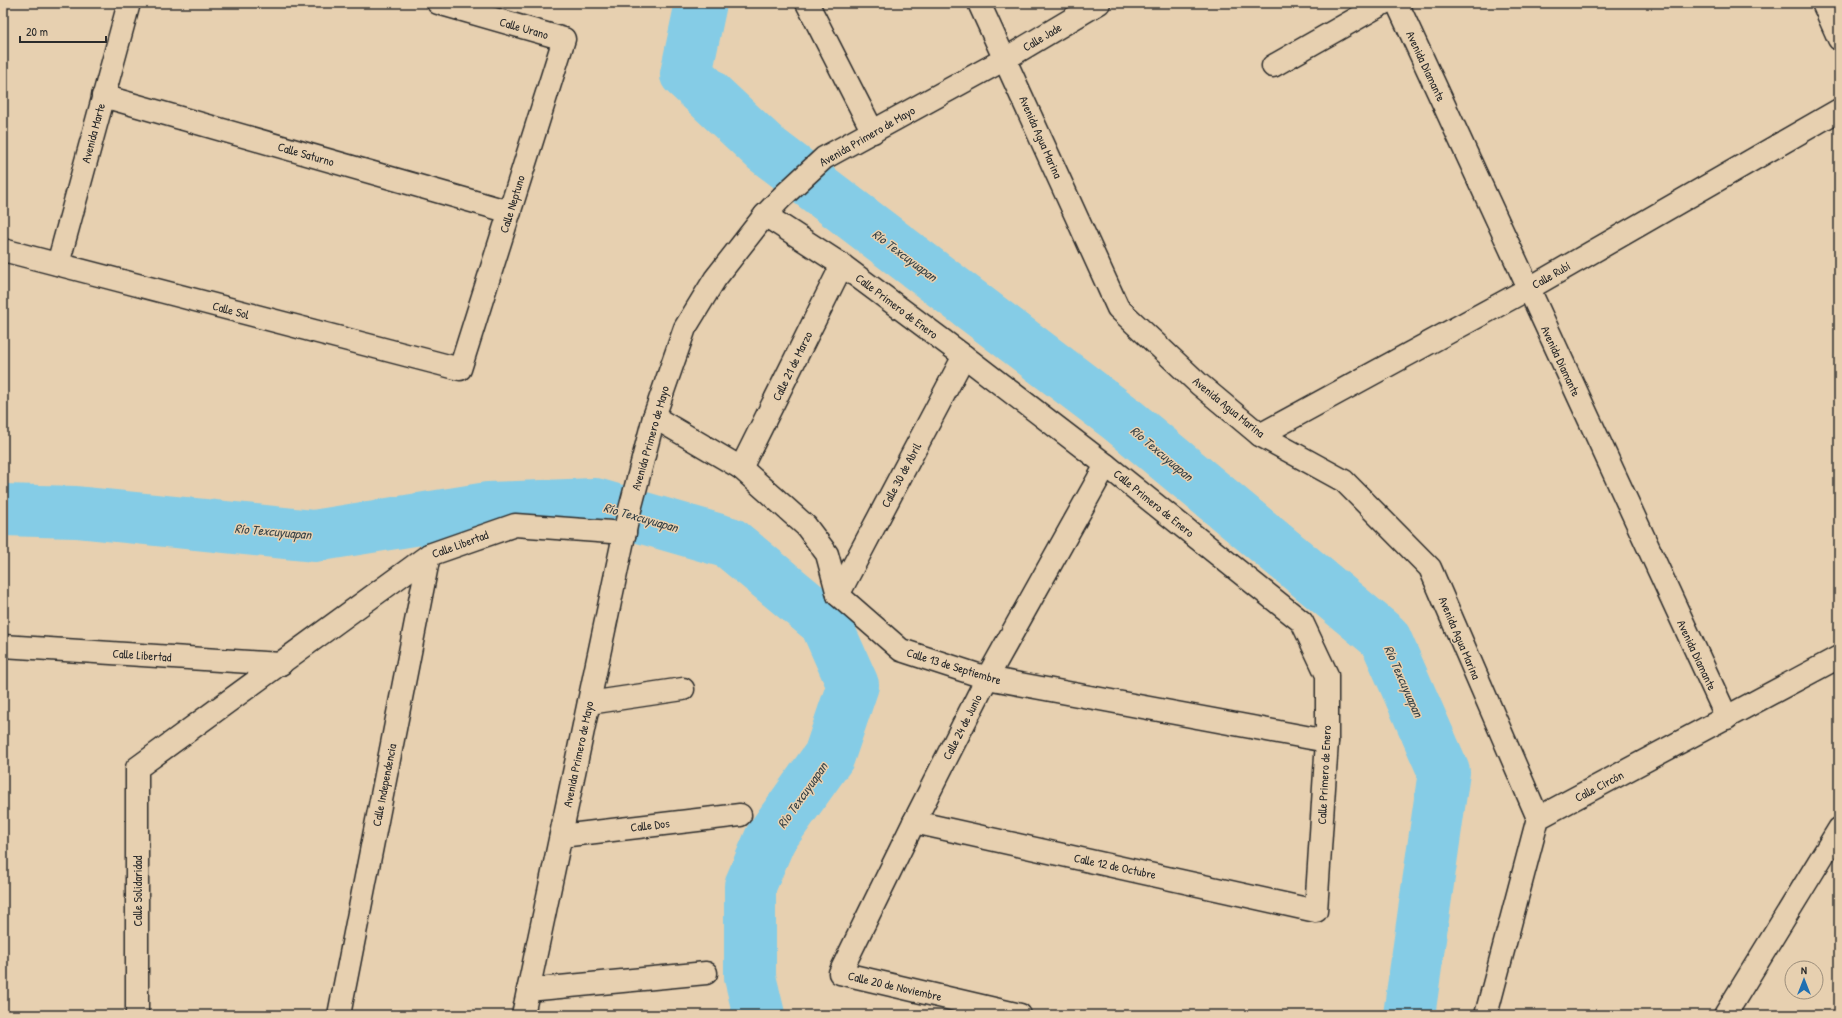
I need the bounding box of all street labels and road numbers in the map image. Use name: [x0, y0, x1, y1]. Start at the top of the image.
street label: Calle Urano: [498, 13, 551, 43]
street label: Calle Jade: [1019, 19, 1065, 55]
street label: Avenida Diamante: [1402, 28, 1450, 104]
street label: Avenida Agua Marina: [1015, 93, 1067, 181]
street label: Avenida Marte: [77, 101, 109, 165]
street label: Avenida Primero de Mayo: [816, 102, 918, 170]
street label: Calle Saturno: [276, 138, 336, 170]
street label: Calle Neptuno: [495, 173, 529, 235]
street label: Calle Rubí: [1529, 257, 1574, 293]
street label: Calle Primero de Enero: [852, 269, 942, 343]
street label: Calle Sol: [211, 297, 252, 323]
street label: Avenida Diamante: [1537, 323, 1585, 399]
street label: Calle 21 de Marzo: [768, 328, 816, 404]
street label: Avenida Agua Marina: [1189, 373, 1269, 442]
street label: Avenida Primero de Mayo: [627, 384, 673, 492]
street label: Calle 30 de Abril: [877, 439, 926, 510]
street label: Calle Primero de Enero: [1110, 465, 1198, 541]
street label: Calle Libertad: [429, 526, 491, 562]
street label: Avenida Agua Marina: [1435, 594, 1485, 682]
street label: Avenida Diamante: [1673, 617, 1721, 693]
street label: Calle Libertad: [112, 644, 172, 666]
street label: Calle 13 de Septiembre: [905, 644, 1004, 689]
street label: Calle 24 de Junio: [938, 691, 986, 763]
street label: Avenida Primero de Mayo: [558, 699, 598, 809]
street label: Calle Primero de Enero: [1313, 725, 1335, 825]
street label: Calle Independencia: [368, 742, 400, 828]
street label: Calle Circón: [1572, 766, 1626, 806]
street label: Calle Dos: [630, 814, 671, 836]
street label: Calle 12 de Octubre: [1072, 849, 1158, 883]
street label: Calle Solidaridad: [129, 855, 146, 926]
street label: Calle 20 de Noviembre: [846, 967, 944, 1005]

